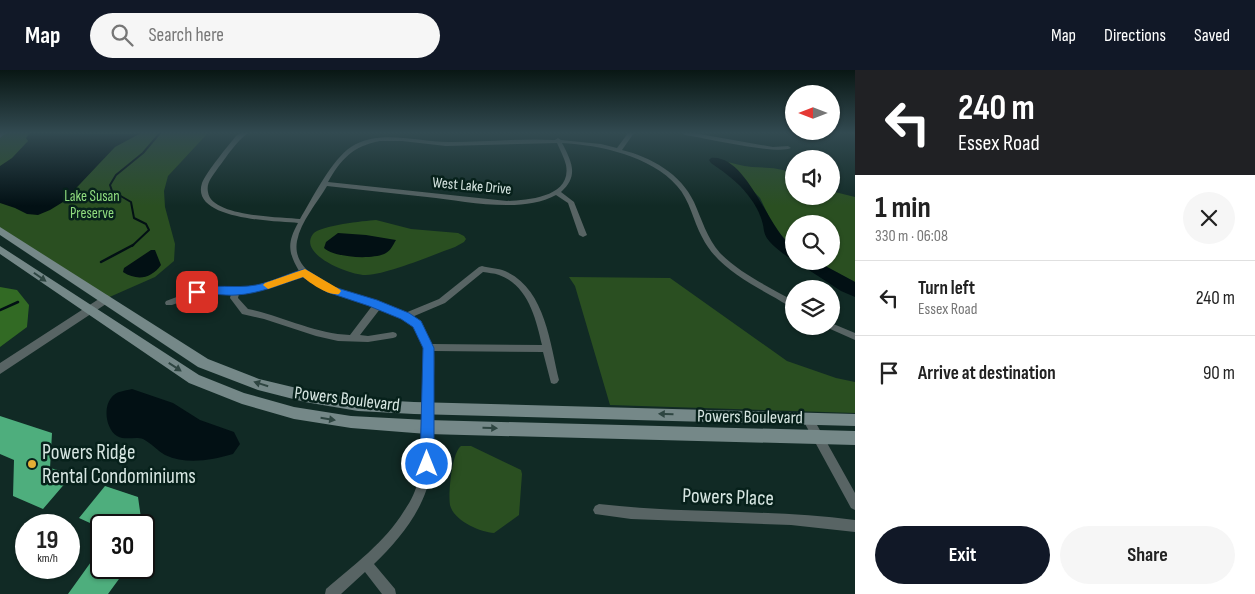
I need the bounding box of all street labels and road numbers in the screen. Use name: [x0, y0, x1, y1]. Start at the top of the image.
street label: West Lake Drive: [432, 173, 512, 199]
street label: Powers Boulevard: [293, 382, 401, 416]
street label: Powers Boulevard: [697, 406, 803, 428]
street label: Powers Place: [682, 483, 774, 511]

